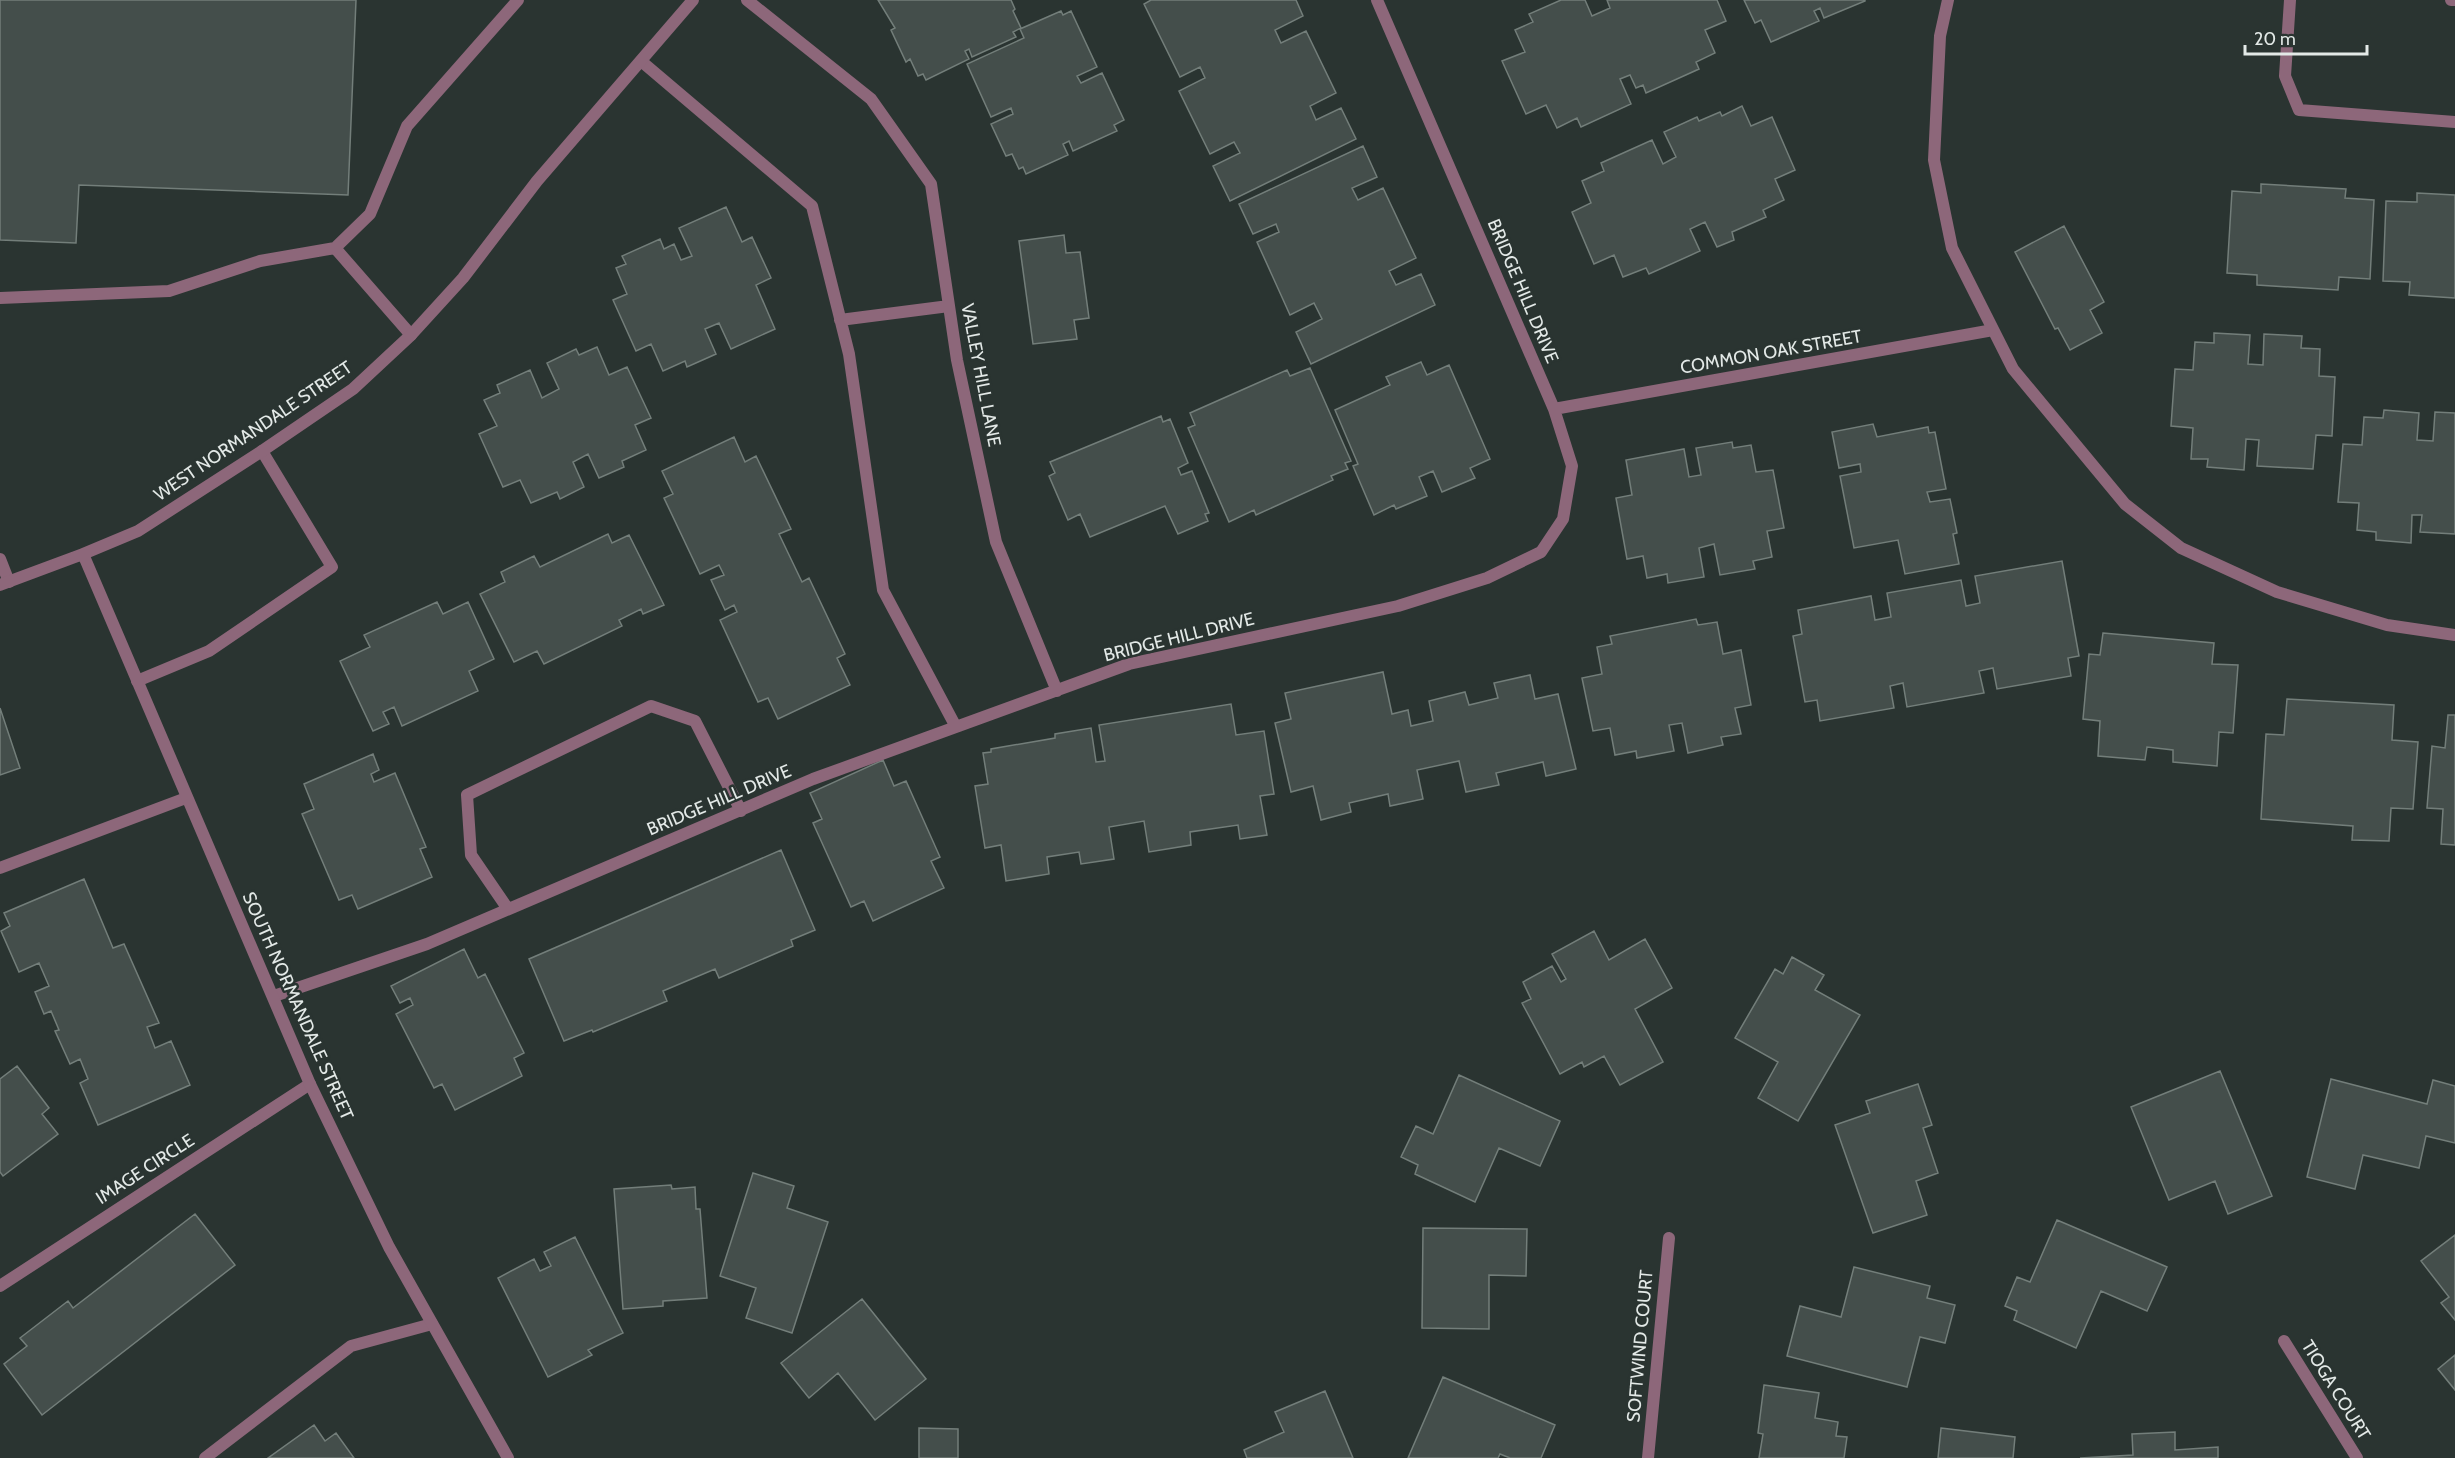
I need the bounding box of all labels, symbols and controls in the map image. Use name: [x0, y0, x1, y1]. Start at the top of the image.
scale bar: [2245, 18, 2366, 56]
text: 20 m: [2254, 28, 2296, 50]
street label: BRIDGE HILL DRIVE: [1483, 216, 1563, 366]
street label: VALLEY HILL LANE: [956, 301, 1006, 449]
street label: COMMON OAK STREET: [1679, 325, 1864, 379]
street label: WEST NORMANDALE STREET: [150, 356, 357, 506]
street label: BRIDGE HILL DRIVE: [1101, 608, 1257, 666]
street label: BRIDGE HILL DRIVE: [644, 760, 794, 840]
street label: SOUTH NORMANDALE STREET: [238, 889, 358, 1124]
street label: IMAGE CIRCLE: [92, 1129, 198, 1209]
street label: SOFTWIND COURT: [1622, 1269, 1658, 1423]
street label: TIOGA COURT: [2297, 1336, 2376, 1444]

